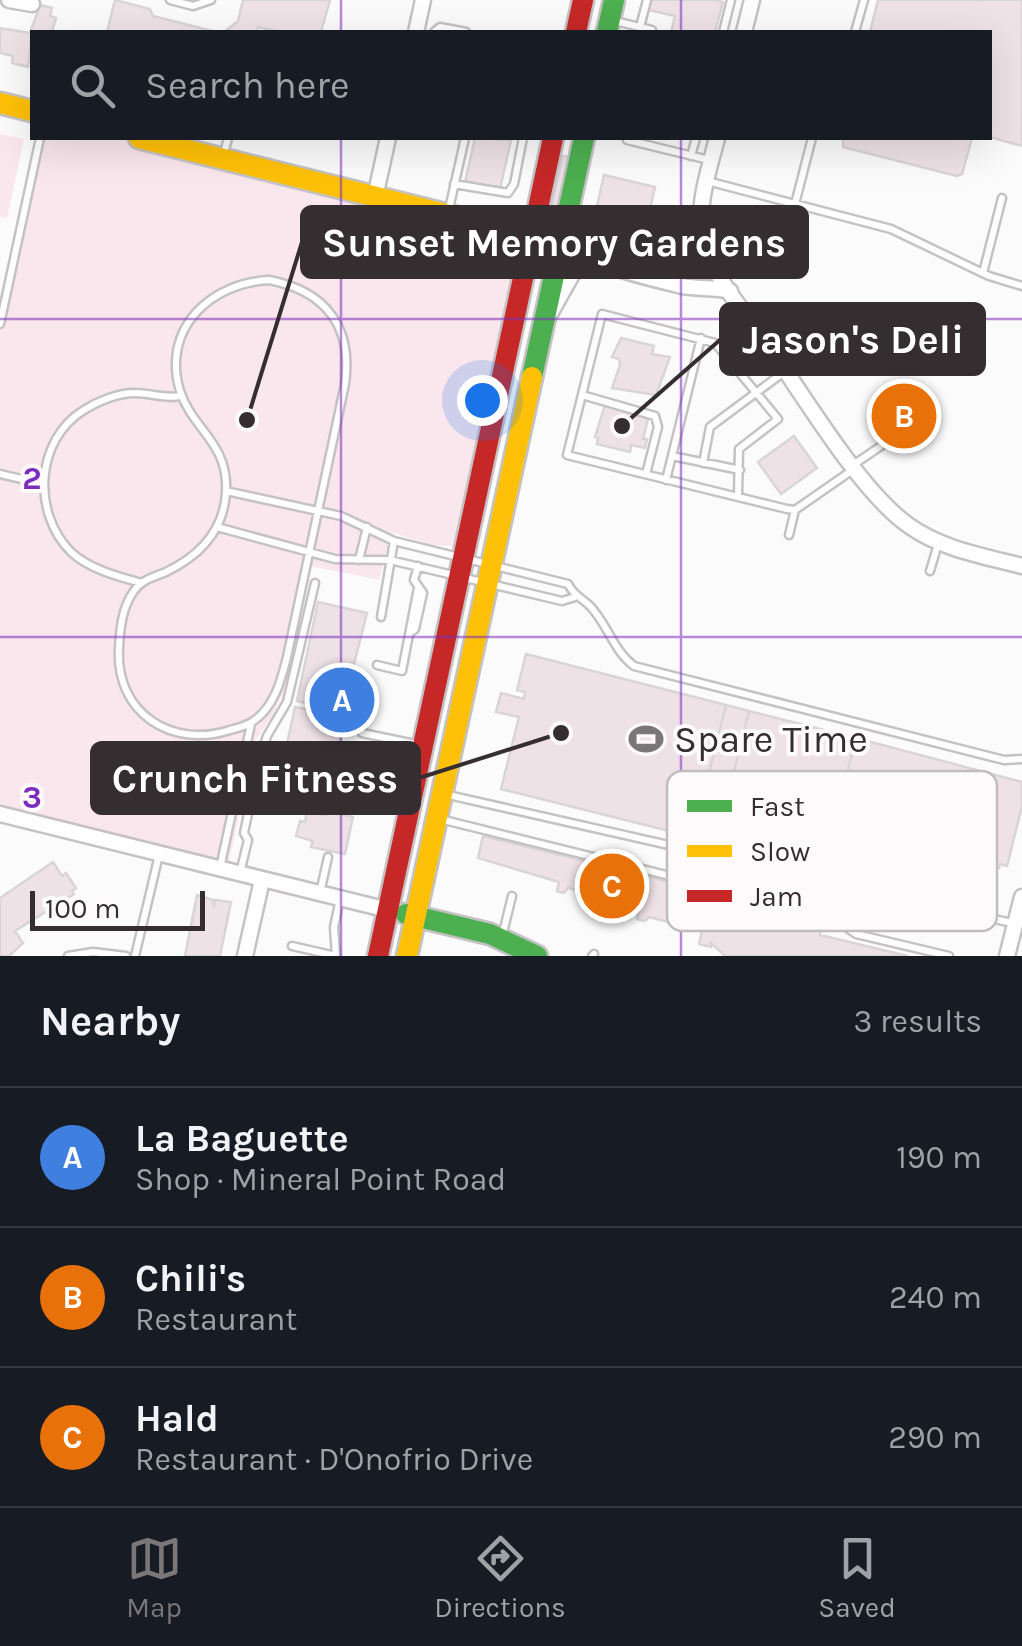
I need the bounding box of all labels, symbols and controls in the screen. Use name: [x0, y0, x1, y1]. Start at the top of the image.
search box: [30, 30, 992, 140]
icon: search: [65, 58, 120, 113]
text: Search here: [145, 63, 349, 108]
callout: Sunset Memory Gardens: [302, 207, 807, 277]
text: Sunset Memory Gardens: [322, 219, 786, 266]
callout: Jason's Deli: [721, 304, 984, 374]
text: Jason's Deli: [742, 316, 964, 363]
your location: [457, 375, 508, 426]
pin: B: [872, 378, 936, 454]
text: 2: [22, 460, 42, 497]
pin: A: [310, 662, 374, 738]
place label: Spare Time: [674, 717, 868, 762]
sports icon: Spare Time: [627, 720, 665, 758]
callout: Crunch Fitness: [92, 743, 419, 813]
text: Crunch Fitness: [112, 755, 398, 802]
legend: [667, 771, 997, 931]
text: 3: [22, 779, 42, 816]
text: Fast: [750, 790, 805, 823]
text: Slow: [750, 835, 810, 868]
pin: C: [580, 848, 644, 924]
text: Jam: [750, 880, 803, 913]
scale bar: [30, 886, 205, 930]
text: 100 m: [45, 892, 120, 925]
text: Nearby: [40, 996, 180, 1046]
text: 3 results: [854, 1003, 982, 1040]
text: La Baguette: [135, 1116, 349, 1161]
text: A: [62, 1139, 83, 1176]
text: 190 m: [896, 1139, 982, 1176]
text: Shop · Mineral Point Road: [135, 1161, 506, 1198]
text: Chili's: [135, 1256, 246, 1301]
text: B: [62, 1279, 83, 1316]
text: 240 m: [889, 1279, 982, 1316]
text: Restaurant: [135, 1301, 297, 1338]
text: Hald: [135, 1396, 219, 1441]
text: C: [62, 1419, 83, 1456]
text: 290 m: [888, 1419, 982, 1456]
text: Restaurant · D'Onofrio Drive: [135, 1441, 533, 1478]
tab: Map: [126, 1531, 182, 1624]
tab: Directions: [434, 1531, 566, 1624]
tab: Saved: [818, 1531, 896, 1624]

